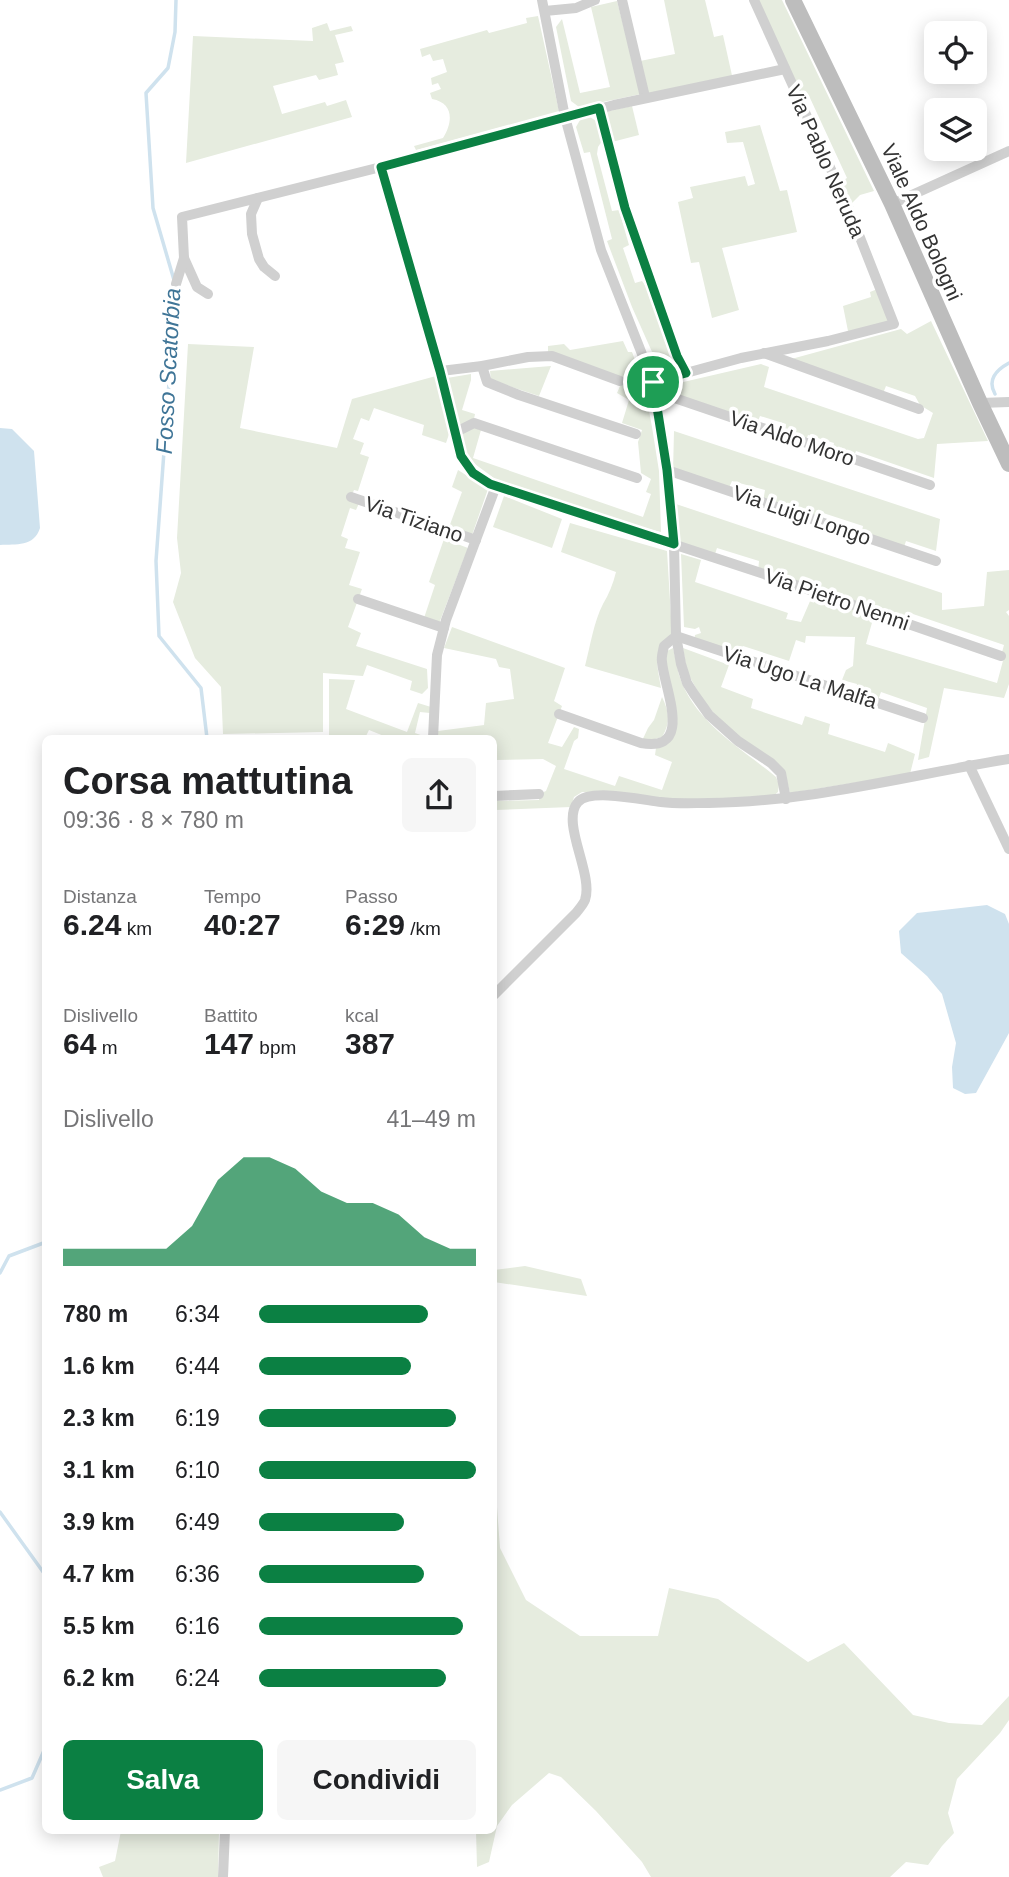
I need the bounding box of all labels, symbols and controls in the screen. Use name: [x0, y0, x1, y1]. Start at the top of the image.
map controls: [924, 21, 987, 161]
button: locate: [924, 21, 987, 84]
street label: Via Pablo Neruda: [782, 81, 870, 241]
button: layers: [924, 98, 987, 161]
street label: Viale Aldo Bologni: [877, 140, 967, 304]
water label: Fosso Scatorbia: [151, 287, 185, 455]
pin: [623, 352, 683, 412]
icon: arrive: [634, 363, 672, 401]
street label: Via Aldo Moro: [727, 406, 857, 470]
street label: Via Luigi Longo: [730, 481, 874, 549]
street label: Via Tiziano: [362, 491, 466, 547]
street label: Via Pietro Nenni: [762, 563, 912, 635]
street label: Via Ugo La Malfa: [720, 641, 880, 713]
button: share: [402, 758, 476, 832]
text: Corsa mattutina: [63, 760, 352, 802]
text: 09:36 · 8 × 780 m: [63, 807, 244, 833]
text: Distanza: [63, 886, 137, 907]
text: Tempo: [204, 886, 261, 907]
text: Passo: [345, 886, 398, 907]
text: 6.24: [63, 908, 121, 941]
text: 40:27: [204, 908, 281, 941]
text: 6:29: [345, 908, 405, 941]
text: km: [121, 918, 152, 939]
text: /km: [405, 918, 441, 939]
text: Dislivello: [63, 1005, 138, 1026]
text: Battito: [204, 1005, 258, 1026]
text: kcal: [345, 1005, 379, 1026]
text: 64: [63, 1027, 96, 1060]
text: 147: [204, 1027, 254, 1060]
text: 387: [345, 1027, 395, 1060]
text: m: [96, 1037, 117, 1058]
text: bpm: [254, 1037, 296, 1058]
text: Dislivello: [63, 1106, 154, 1132]
text: 41–49 m: [386, 1106, 476, 1132]
text: 780 m: [63, 1301, 128, 1327]
text: 6:34: [175, 1301, 220, 1327]
text: 1.6 km: [63, 1353, 135, 1379]
text: 6:44: [175, 1353, 220, 1379]
text: 2.3 km: [63, 1405, 135, 1431]
text: 6:19: [175, 1405, 220, 1431]
text: 3.1 km: [63, 1457, 135, 1483]
text: 6:10: [175, 1457, 220, 1483]
text: 3.9 km: [63, 1509, 135, 1535]
text: 6:49: [175, 1509, 220, 1535]
text: 4.7 km: [63, 1561, 135, 1587]
text: 6:36: [175, 1561, 220, 1587]
text: 5.5 km: [63, 1613, 135, 1639]
text: 6:16: [175, 1613, 220, 1639]
text: 6.2 km: [63, 1665, 135, 1691]
text: 6:24: [175, 1665, 220, 1691]
button: Salva: [63, 1740, 263, 1820]
button: Condividi: [277, 1740, 476, 1820]

